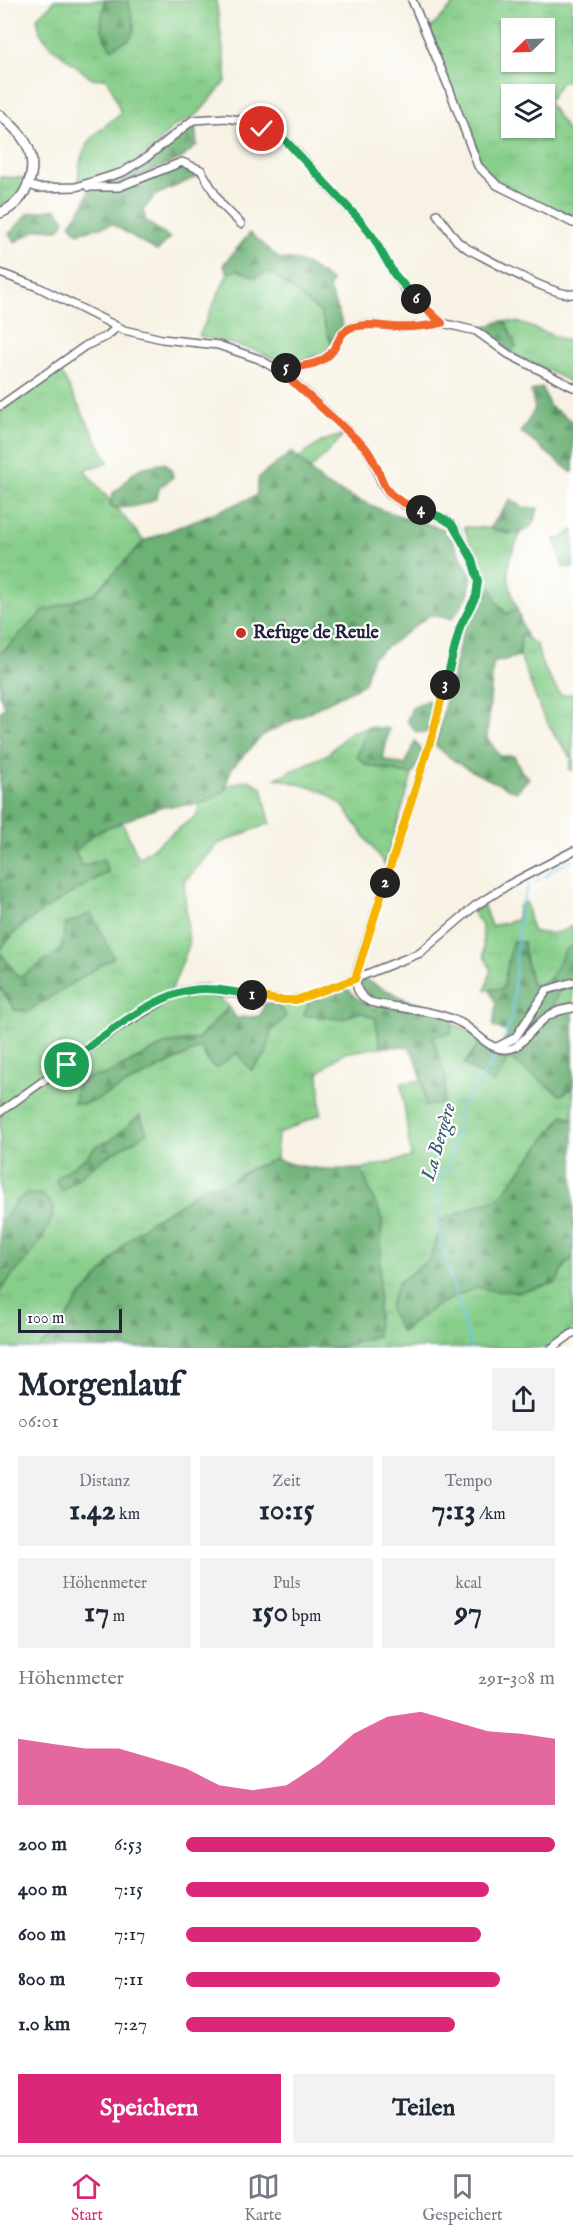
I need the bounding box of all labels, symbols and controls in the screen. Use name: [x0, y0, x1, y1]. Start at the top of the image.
north arrow: [501, 18, 555, 72]
map controls: [501, 18, 555, 138]
button: layers: [501, 84, 555, 138]
pin: [236, 103, 287, 154]
icon: check: [245, 112, 278, 145]
pin: 6: [401, 284, 431, 314]
text: 6: [413, 289, 419, 309]
pin: 5: [271, 353, 301, 383]
text: 5: [283, 358, 289, 378]
pin: 4: [406, 495, 436, 525]
text: 4: [417, 500, 425, 520]
place label: Refuge de Reule: [253, 622, 380, 645]
marker: Refuge de Reule: [234, 626, 248, 640]
pin: 3: [430, 670, 460, 700]
text: 3: [442, 675, 448, 695]
pin: 2: [370, 868, 400, 898]
text: 2: [381, 873, 389, 893]
pin: 1: [237, 980, 267, 1010]
text: 1: [249, 985, 255, 1005]
pin: [41, 1039, 92, 1090]
icon: arrive: [50, 1048, 83, 1081]
water label: La Bergère: [416, 1100, 463, 1185]
scale bar: [18, 1306, 122, 1334]
text: 100 m: [27, 1309, 64, 1329]
text: Morgenlauf: [18, 1365, 182, 1407]
button: share: [492, 1368, 555, 1431]
text: 06:01: [18, 1409, 59, 1434]
text: Distanz: [79, 1472, 130, 1492]
text: Zeit: [272, 1472, 301, 1492]
text: Tempo: [445, 1472, 492, 1492]
text: 1.42: [69, 1492, 116, 1530]
text: 10:15: [259, 1492, 314, 1530]
text: 7:13: [431, 1492, 476, 1530]
text: km: [116, 1505, 140, 1525]
text: /km: [476, 1505, 506, 1525]
text: Höhenmeter: [62, 1574, 147, 1594]
text: Puls: [273, 1574, 300, 1594]
text: kcal: [455, 1574, 482, 1594]
text: 17: [84, 1594, 109, 1632]
text: 150: [252, 1594, 288, 1632]
text: 97: [455, 1594, 482, 1632]
text: m: [109, 1607, 125, 1627]
text: bpm: [288, 1607, 321, 1627]
text: Höhenmeter: [18, 1666, 124, 1691]
text: 291–308 m: [478, 1666, 555, 1691]
text: 200 m: [18, 1832, 67, 1857]
text: 6:53: [114, 1832, 142, 1857]
text: 400 m: [18, 1877, 67, 1902]
text: 7:15: [114, 1877, 143, 1902]
text: 600 m: [18, 1922, 66, 1947]
text: 7:17: [114, 1922, 145, 1947]
text: 800 m: [18, 1967, 65, 1992]
text: 7:11: [114, 1967, 144, 1992]
text: 1.0 km: [18, 2012, 70, 2037]
text: 7:27: [114, 2012, 147, 2037]
button: Speichern: [18, 2074, 281, 2143]
button: Teilen: [293, 2074, 555, 2143]
tab: Start: [70, 2170, 103, 2226]
tab: Karte: [244, 2170, 282, 2226]
tab: Gespeichert: [423, 2170, 503, 2226]

